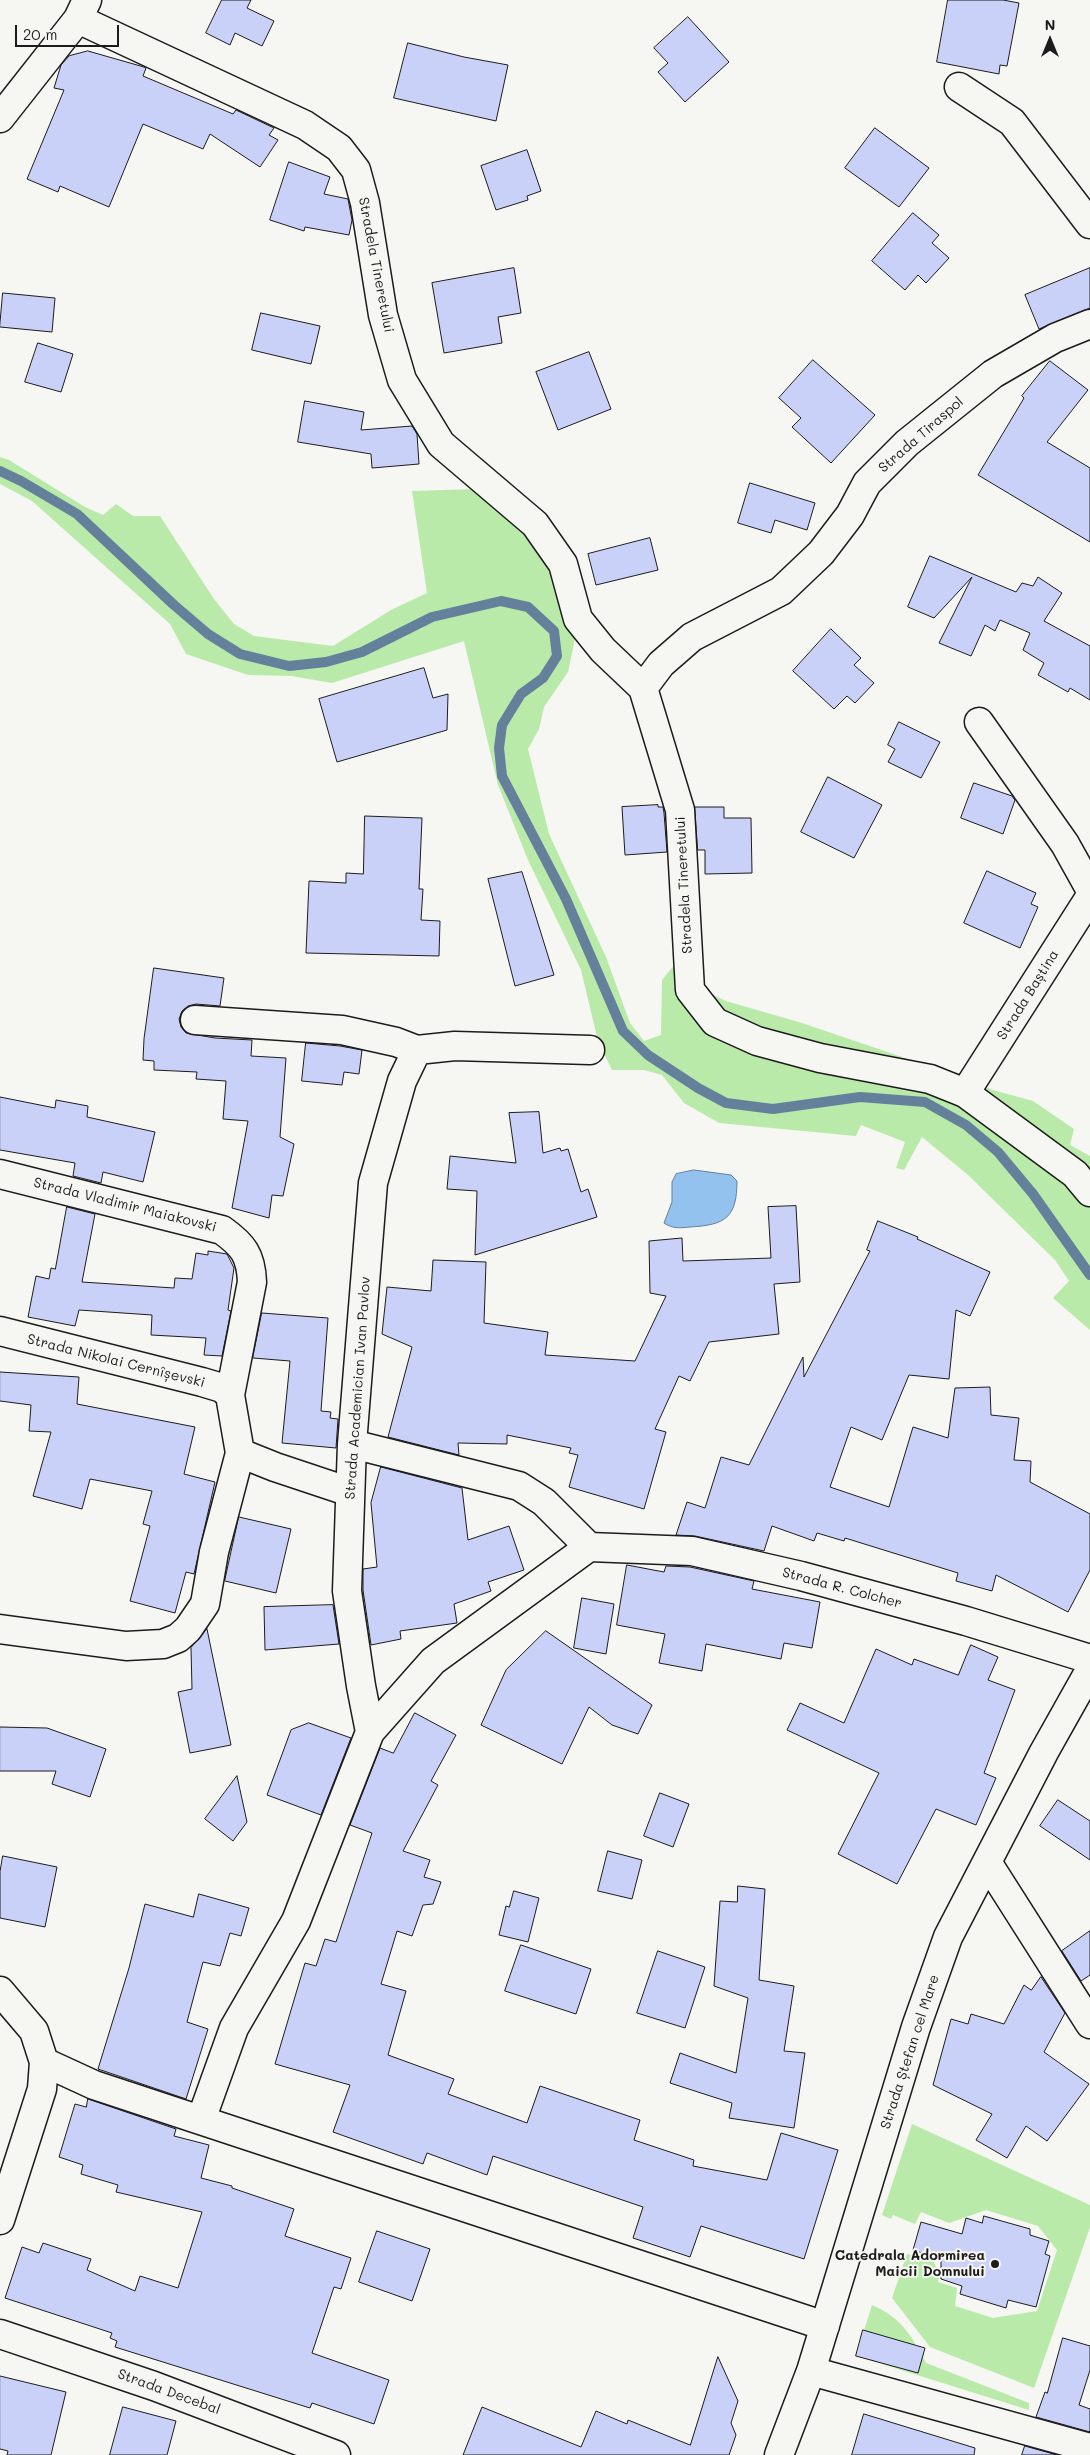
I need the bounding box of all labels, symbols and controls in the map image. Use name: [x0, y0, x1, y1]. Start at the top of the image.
scale bar: [18, 15, 121, 47]
north arrow: [1025, 15, 1075, 65]
text: N: [1045, 15, 1055, 34]
text: 20 m: [23, 24, 57, 44]
street label: Stradela Tineretului: [355, 196, 397, 334]
street label: Strada Tiraspol: [875, 394, 967, 476]
street label: Stradela Tineretului: [672, 816, 696, 954]
street label: Strada Baștina: [994, 947, 1062, 1043]
street label: Strada Vladimir Maiakovski: [32, 1174, 218, 1236]
street label: Strada Academician Ivan Pavlov: [342, 1276, 374, 1500]
street label: Strada Nikolai Cernîșevski: [25, 1331, 207, 1391]
street label: Strada R. Colcher: [780, 1564, 904, 1612]
street label: Strada Ștefan cel Mare: [877, 1973, 943, 2131]
place label: Catedrala Adormirea Maicii Domnului: [835, 2248, 985, 2280]
marker: Catedrala Adormirea Maicii Domnului: [989, 2258, 1001, 2270]
street label: Strada Decebal: [115, 2366, 223, 2418]

